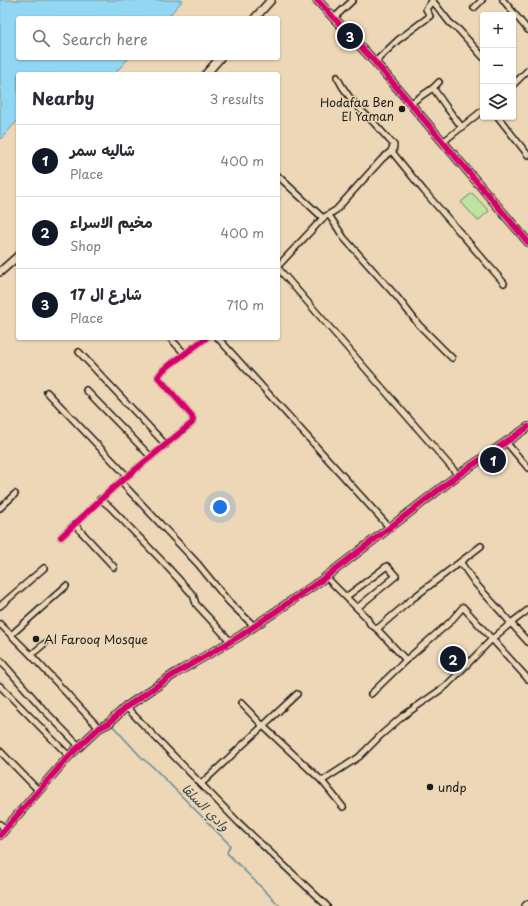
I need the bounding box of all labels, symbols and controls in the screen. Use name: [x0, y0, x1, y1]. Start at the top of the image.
map controls: [480, 12, 516, 120]
button: +: [480, 12, 516, 48]
search box: [16, 16, 280, 60]
pin: 3: [337, 21, 363, 51]
icon: search: [30, 27, 52, 49]
text: Search here: [62, 27, 148, 50]
button: −: [480, 48, 516, 84]
button: layers: [480, 84, 516, 120]
text: Nearby: [32, 85, 94, 111]
text: 3 results: [210, 89, 264, 108]
place label: Hodafaa Ben El Yaman: [320, 93, 394, 125]
marker: Hodafaa Ben El Yaman: [397, 104, 407, 114]
text: شاليه سمر: [70, 138, 135, 161]
text: 1: [42, 151, 48, 170]
text: 400 m: [221, 151, 264, 170]
text: Place: [70, 164, 103, 183]
text: مخيم الاسراء: [70, 210, 153, 233]
text: 2: [40, 223, 50, 242]
text: 400 m: [221, 223, 264, 242]
text: Shop: [70, 236, 101, 255]
text: شارع ال 17: [70, 282, 142, 305]
text: 3: [41, 295, 49, 314]
text: 710 m: [227, 295, 264, 314]
text: Place: [70, 308, 103, 327]
pin: 1: [480, 445, 506, 475]
your location: [210, 497, 230, 517]
place label: Al Farooq Mosque: [44, 630, 148, 648]
marker: Al Farooq Mosque: [31, 634, 41, 644]
pin: 2: [440, 644, 466, 674]
place label: undp: [438, 778, 467, 796]
water label: وادي السلقا: [177, 779, 234, 836]
marker: undp: [425, 782, 435, 792]

